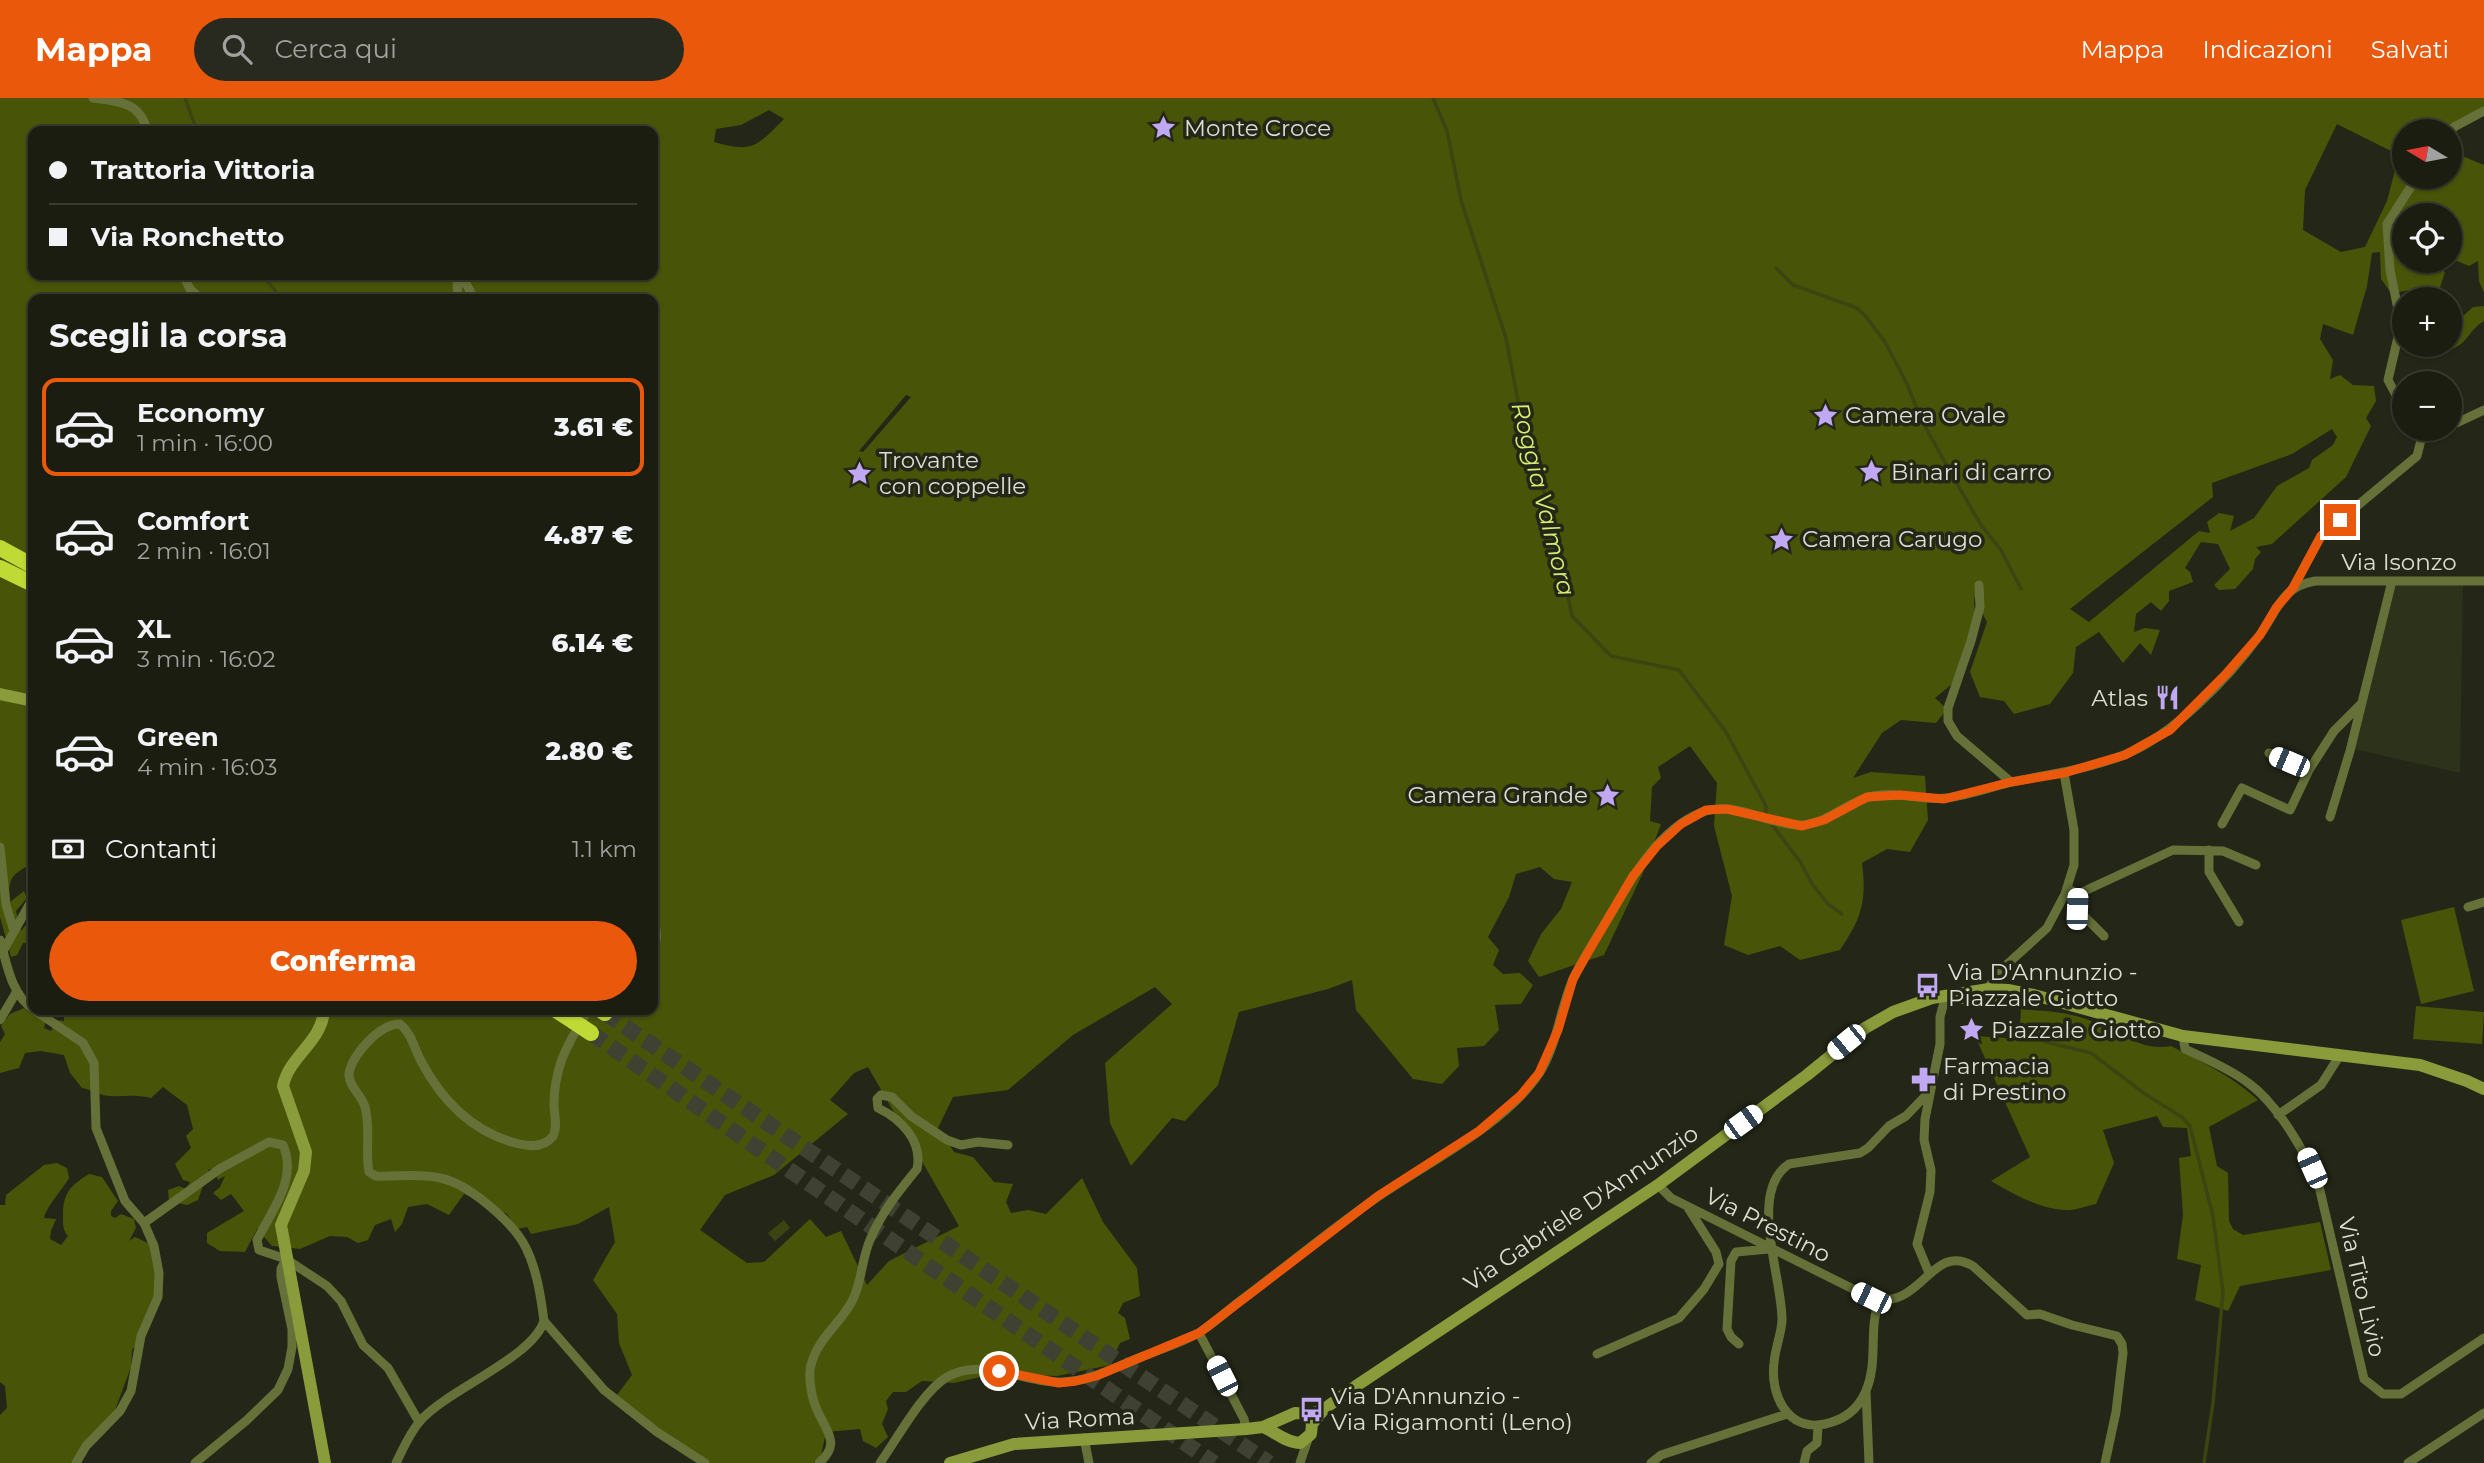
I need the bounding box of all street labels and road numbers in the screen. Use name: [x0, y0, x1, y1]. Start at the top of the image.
street label: Via Isonzo: [2341, 548, 2457, 576]
street label: Via Gabriele D'Annunzio: [1458, 1119, 1704, 1297]
street label: Via Prestino: [1701, 1181, 1835, 1269]
street label: Via Tito Livio: [2332, 1214, 2392, 1360]
street label: Via Roma: [1024, 1402, 1136, 1436]

